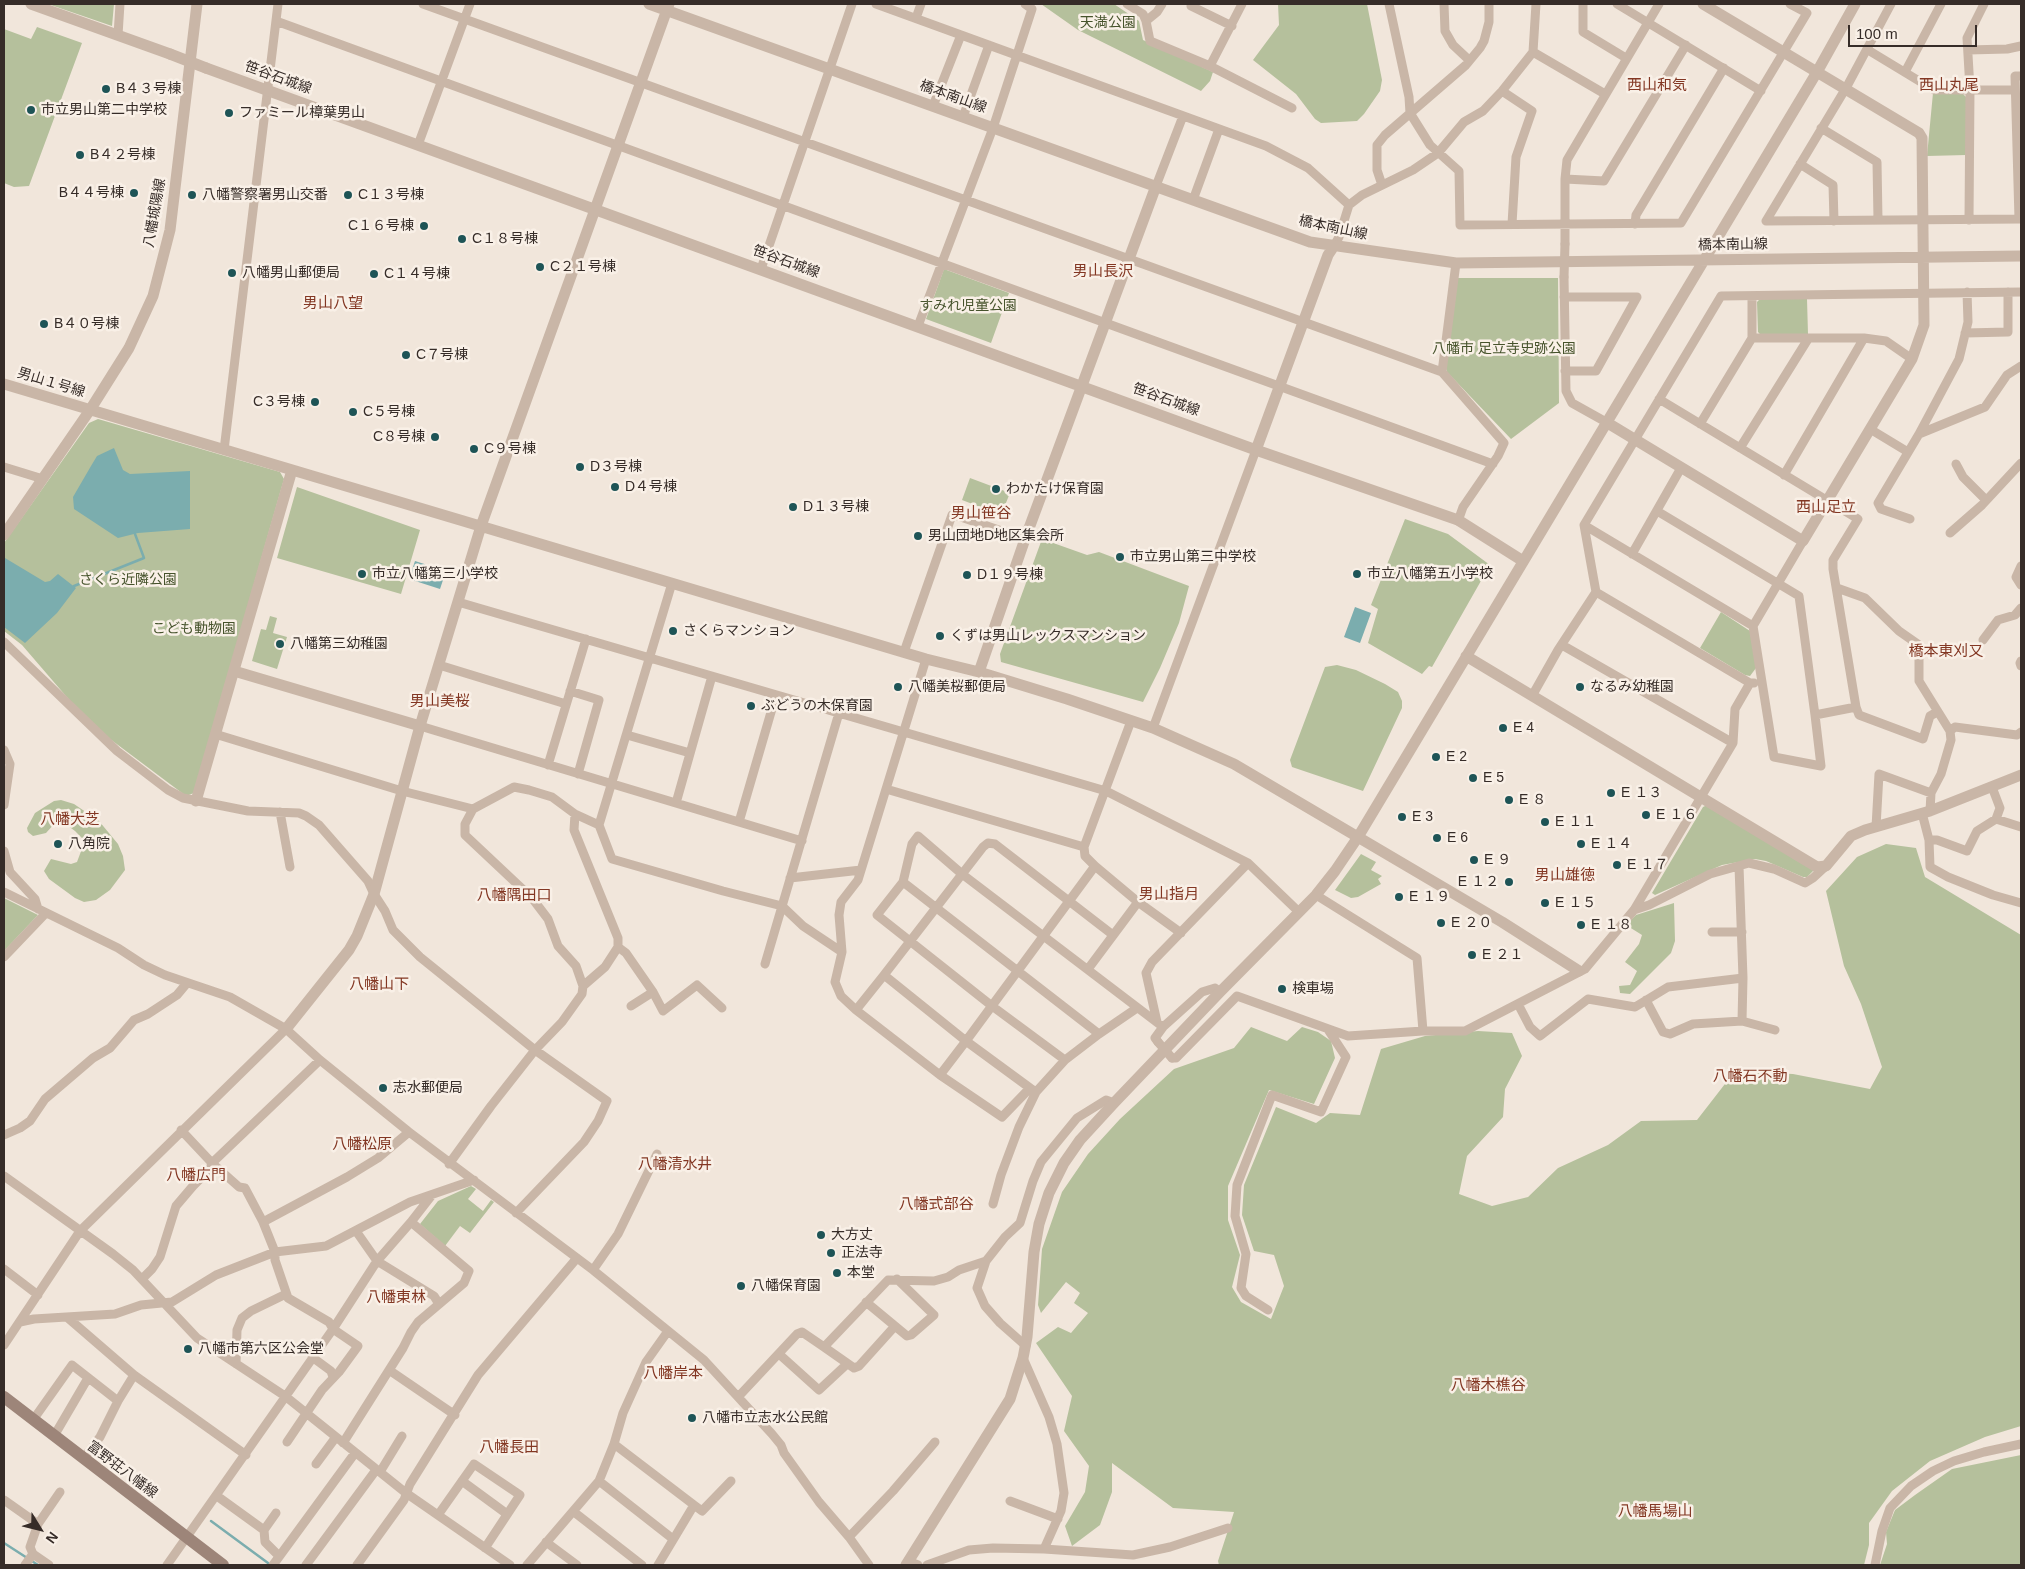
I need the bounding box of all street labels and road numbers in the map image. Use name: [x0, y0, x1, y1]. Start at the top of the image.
street label: 笹谷石城線: [242, 58, 314, 98]
street label: 橋本南山線: [917, 77, 989, 117]
street label: 八幡城陽線: [141, 177, 169, 249]
street label: 橋本南山線: [1297, 213, 1369, 243]
street label: 橋本南山線: [1698, 236, 1768, 254]
street label: 笹谷石城線: [750, 242, 822, 282]
street label: 男山１号線: [15, 365, 87, 401]
street label: 笹谷石城線: [1130, 380, 1202, 420]
street label: 富野荘八幡線: [83, 1438, 161, 1502]

